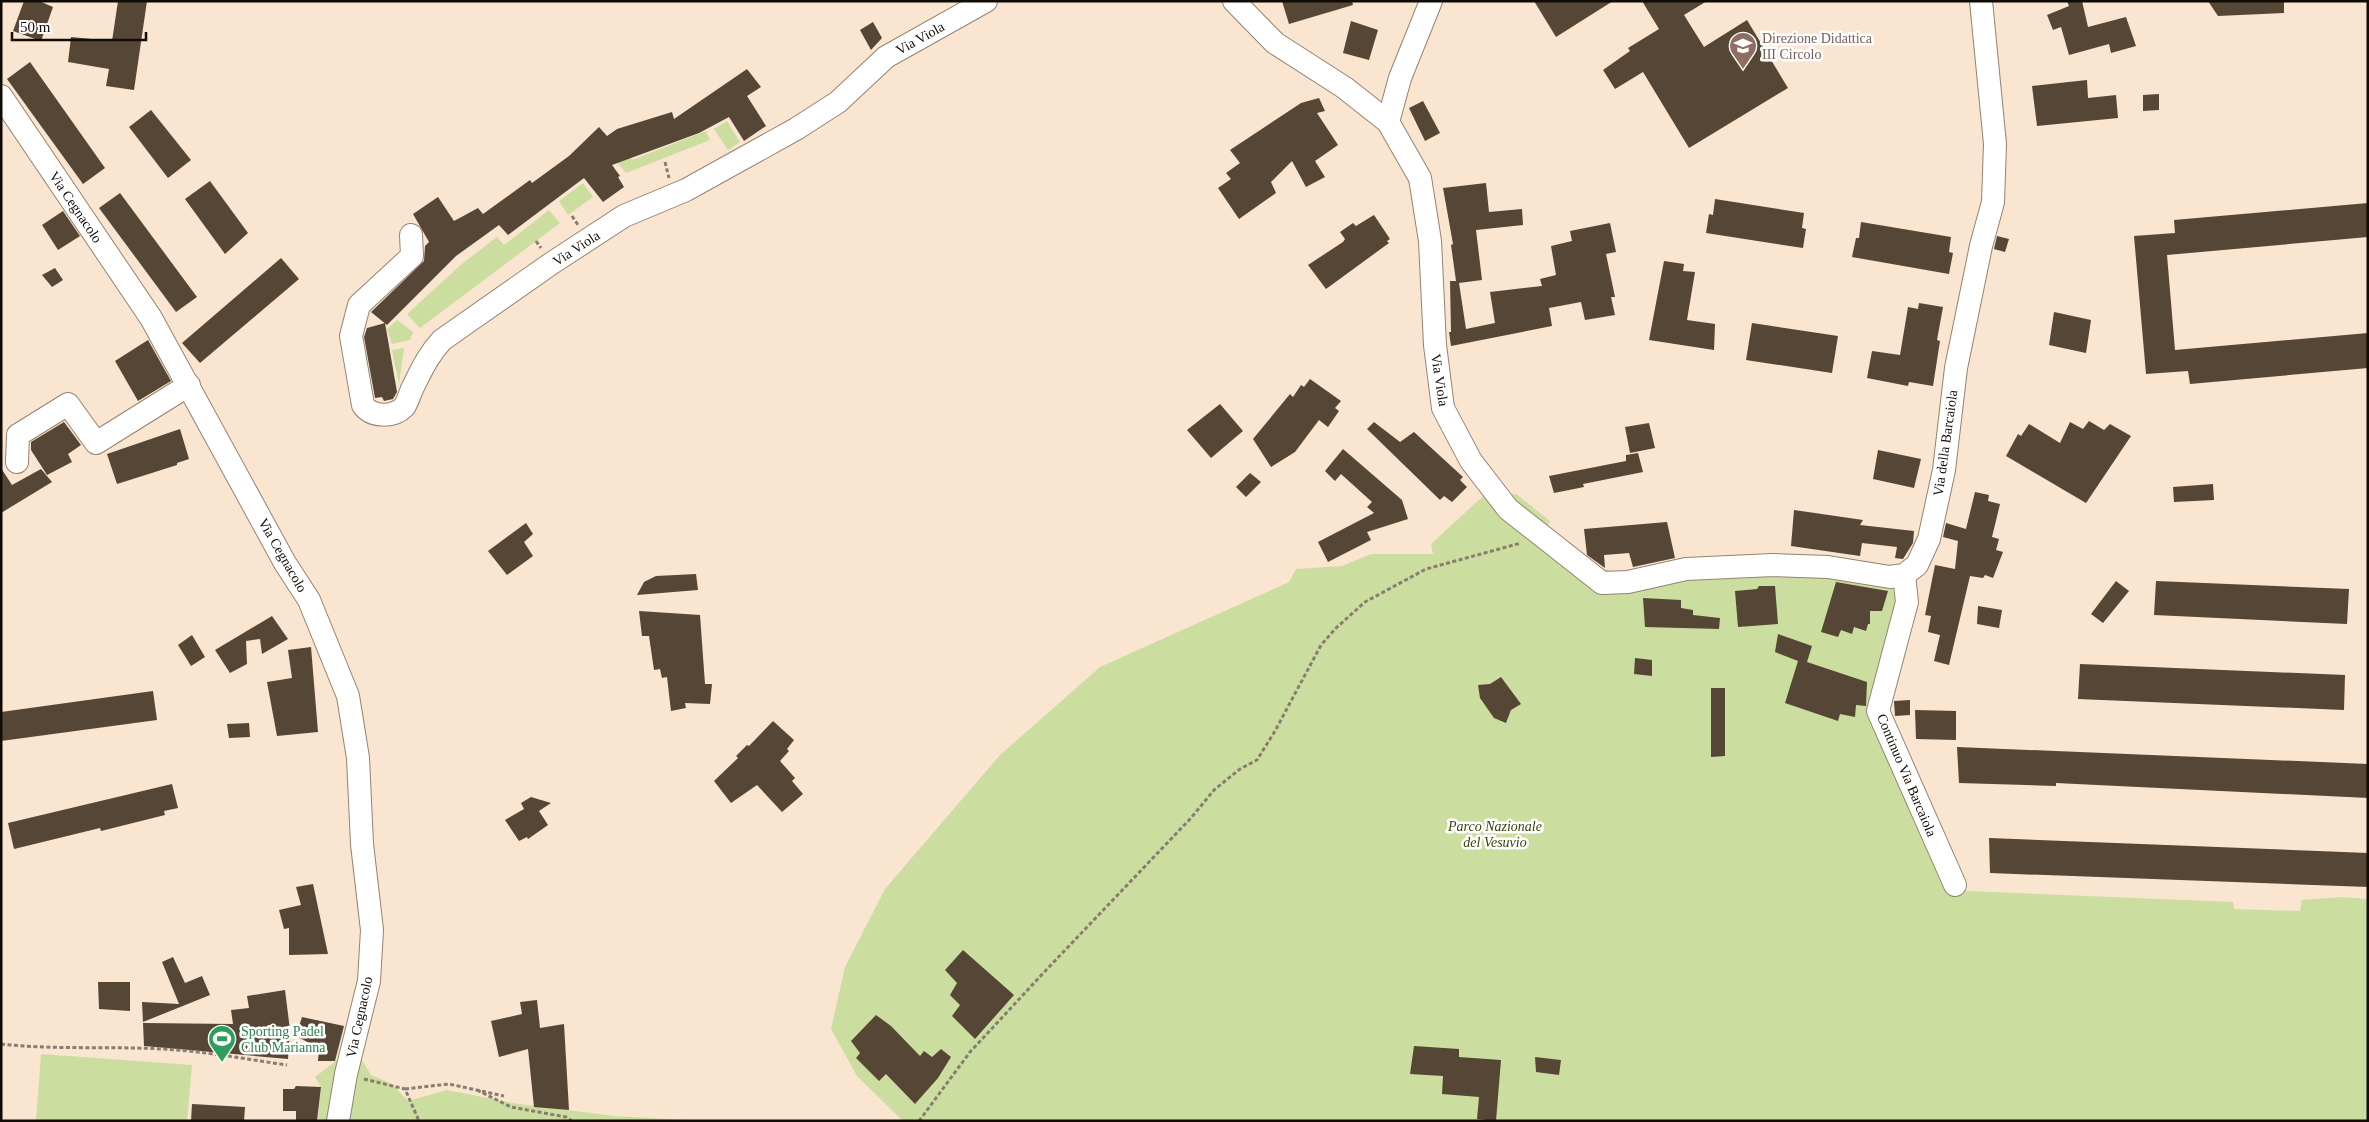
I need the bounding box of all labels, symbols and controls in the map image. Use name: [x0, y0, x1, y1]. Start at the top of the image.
scale bar: [12, 10, 146, 42]
text: 50 m: [20, 19, 51, 35]
street label: Via Viola: [893, 19, 948, 58]
school or university icon: Direzione Didattica III Circolo: [1728, 31, 1758, 70]
place label: Direzione Didattica III Circolo: [1762, 31, 1873, 62]
street label: Via Cegnacolo: [46, 169, 105, 246]
street label: Via Viola: [550, 227, 603, 269]
street label: Via Viola: [1428, 353, 1451, 408]
street label: Via della Barcaiola: [1931, 388, 1960, 497]
street label: Via Cegnacolo: [255, 516, 310, 595]
street label: Continuo Via Barcaiola: [1874, 712, 1940, 840]
park label: Parco Nazionale del Vesuvio: [1447, 819, 1542, 850]
street label: Via Cegnacolo: [344, 975, 375, 1059]
sports icon: Sporting Padel Club Marianna: [207, 1024, 237, 1063]
place label: Sporting Padel Club Marianna: [241, 1024, 326, 1055]

